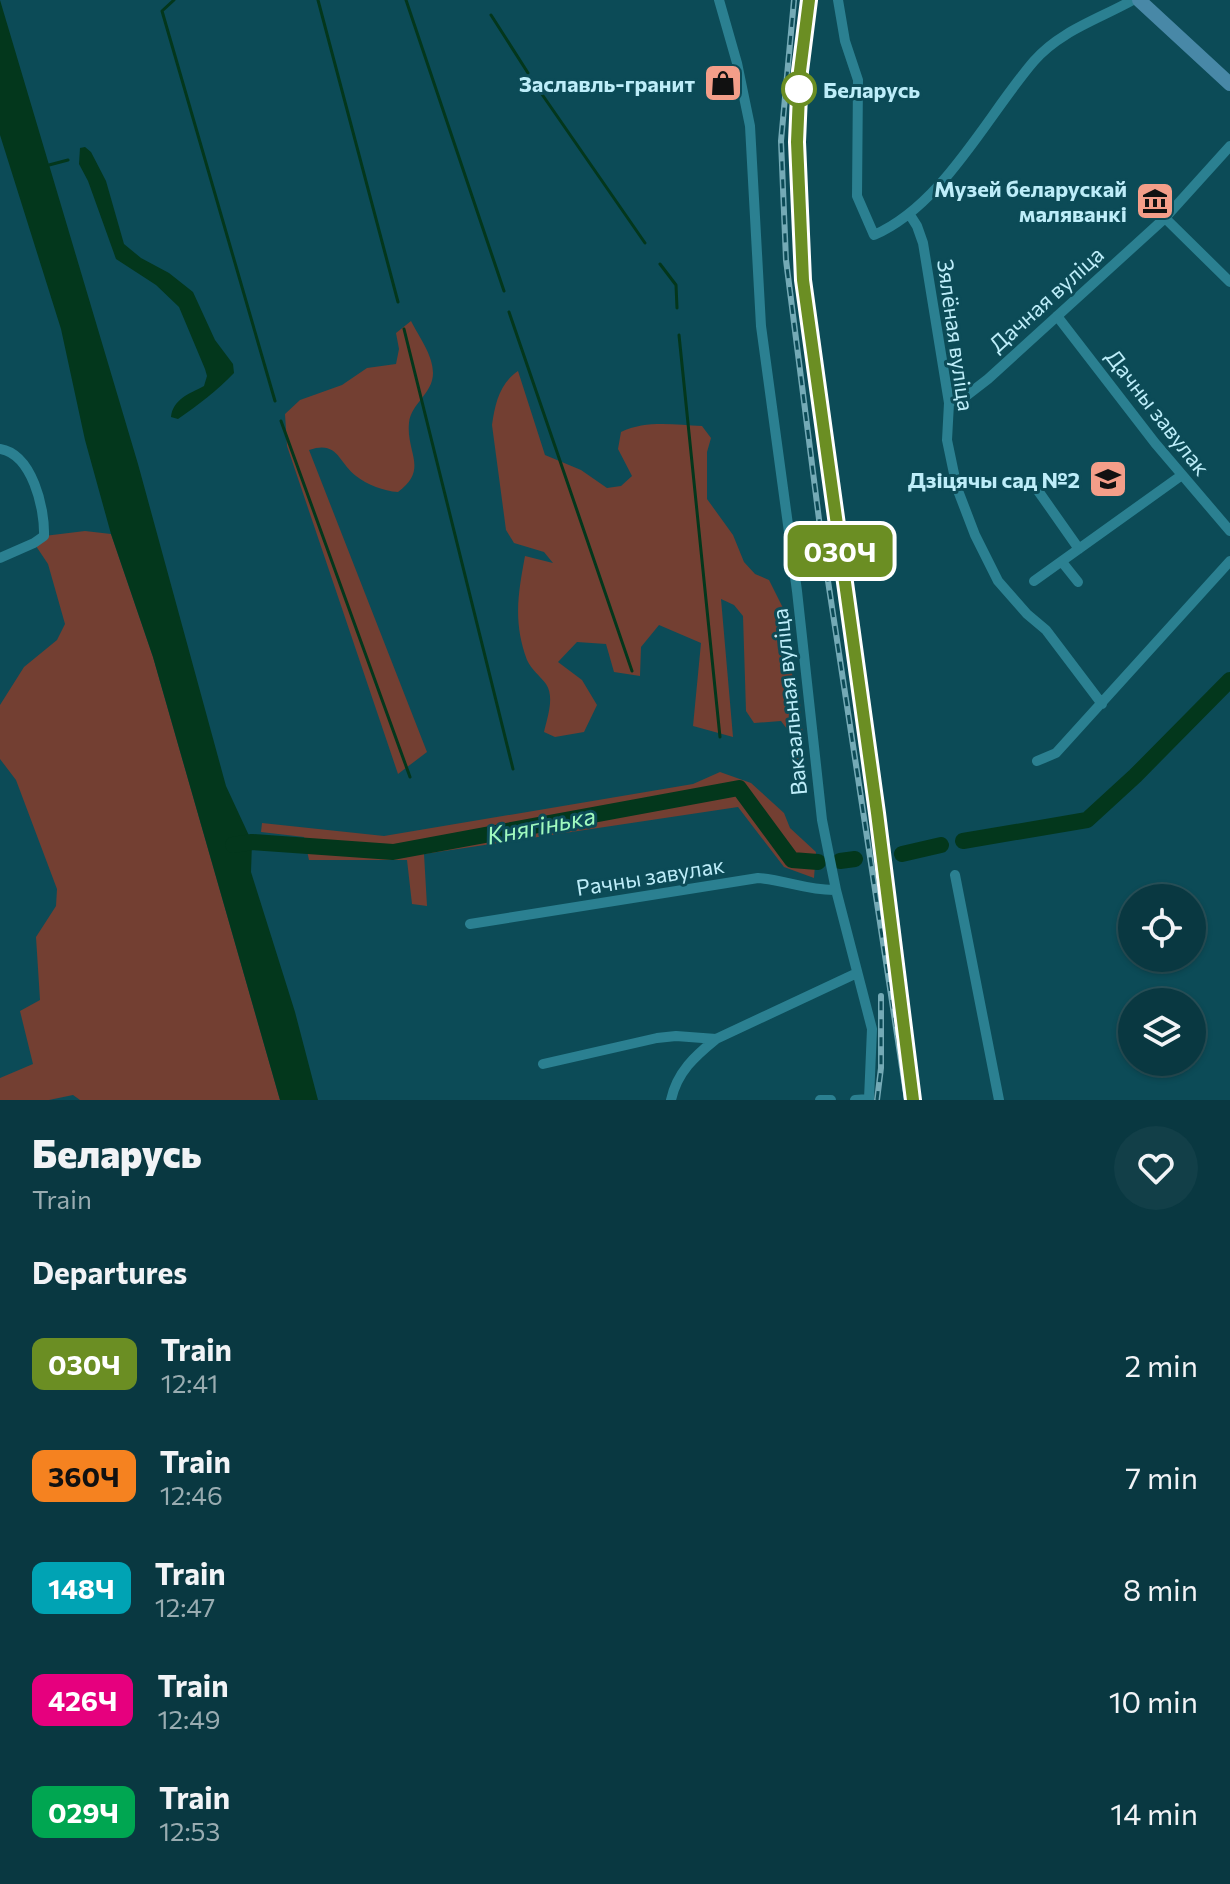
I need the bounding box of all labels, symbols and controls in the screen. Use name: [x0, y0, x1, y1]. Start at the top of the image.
shop icon: Заславль-гранит: [702, 62, 744, 104]
place label: Заславль-гранит: [519, 70, 695, 97]
marker: Беларусь: [782, 72, 816, 106]
place label: Беларусь: [823, 76, 920, 103]
place label: Музей беларускай маляванкі: [934, 175, 1127, 227]
museum icon: Музей беларускай маляванкі: [1134, 180, 1176, 222]
street label: Дачная вуліца: [983, 241, 1109, 357]
street label: Зялёная вуліца: [932, 257, 980, 413]
street label: Дачны завулак: [1100, 343, 1216, 481]
school or university icon: Дзіцячы сад №2: [1087, 458, 1129, 500]
place label: Дзіцячы сад №2: [908, 466, 1080, 493]
line badge: 030Ч: [784, 525, 896, 577]
text: 030Ч: [804, 534, 876, 568]
street label: Вакзальная вуліца: [766, 607, 812, 797]
water label: Княгінька: [484, 800, 598, 850]
street label: Рачны завулак: [574, 851, 726, 901]
map controls: [1118, 884, 1206, 1076]
button: locate: [1118, 884, 1206, 972]
button: layers: [1118, 988, 1206, 1076]
button: heart: [1114, 1126, 1198, 1210]
text: Беларусь: [32, 1129, 202, 1176]
text: Train: [32, 1183, 92, 1214]
text: Departures: [32, 1253, 187, 1290]
text: Train: [161, 1330, 232, 1367]
text: 2 min: [1125, 1346, 1198, 1383]
text: 030Ч: [48, 1347, 121, 1381]
text: 12:41: [161, 1367, 218, 1398]
text: Train: [160, 1442, 231, 1479]
text: 7 min: [1125, 1458, 1198, 1495]
text: 360Ч: [48, 1459, 120, 1493]
text: 12:46: [160, 1479, 223, 1510]
text: Train: [155, 1554, 226, 1591]
text: 8 min: [1123, 1570, 1198, 1607]
text: 148Ч: [48, 1571, 115, 1605]
text: 12:47: [155, 1591, 215, 1622]
text: Train: [157, 1666, 229, 1703]
text: 10 min: [1109, 1682, 1198, 1719]
text: 426Ч: [48, 1683, 117, 1717]
text: 12:49: [157, 1703, 221, 1734]
text: Train: [159, 1778, 230, 1815]
text: 14 min: [1110, 1794, 1198, 1831]
text: 029Ч: [48, 1795, 119, 1829]
text: 12:53: [159, 1815, 220, 1846]

